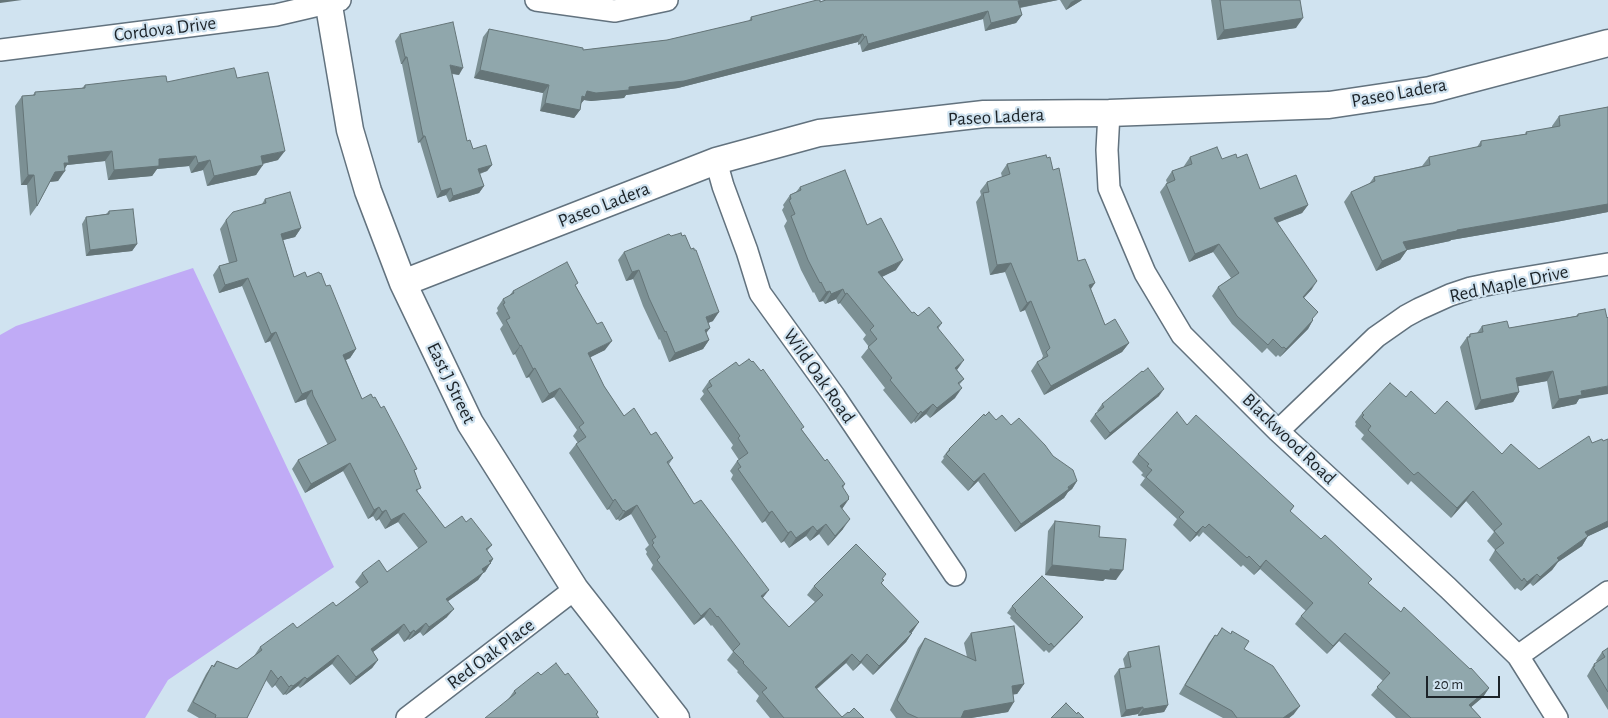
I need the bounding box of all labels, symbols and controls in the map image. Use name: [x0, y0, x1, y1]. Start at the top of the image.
street label: Cordova Drive: [113, 11, 217, 47]
street label: Paseo Ladera: [1350, 73, 1448, 113]
street label: Paseo Ladera: [947, 103, 1045, 131]
street label: Paseo Ladera: [555, 177, 653, 233]
street label: Red Maple Drive: [1447, 260, 1571, 308]
street label: Wild Oak Road: [778, 325, 860, 427]
street label: East J Street: [422, 339, 480, 427]
street label: Blackwood Road: [1237, 389, 1341, 489]
street label: Red Oak Place: [443, 614, 539, 694]
scale bar: [1428, 666, 1502, 698]
text: 20 m: [1434, 677, 1463, 692]

